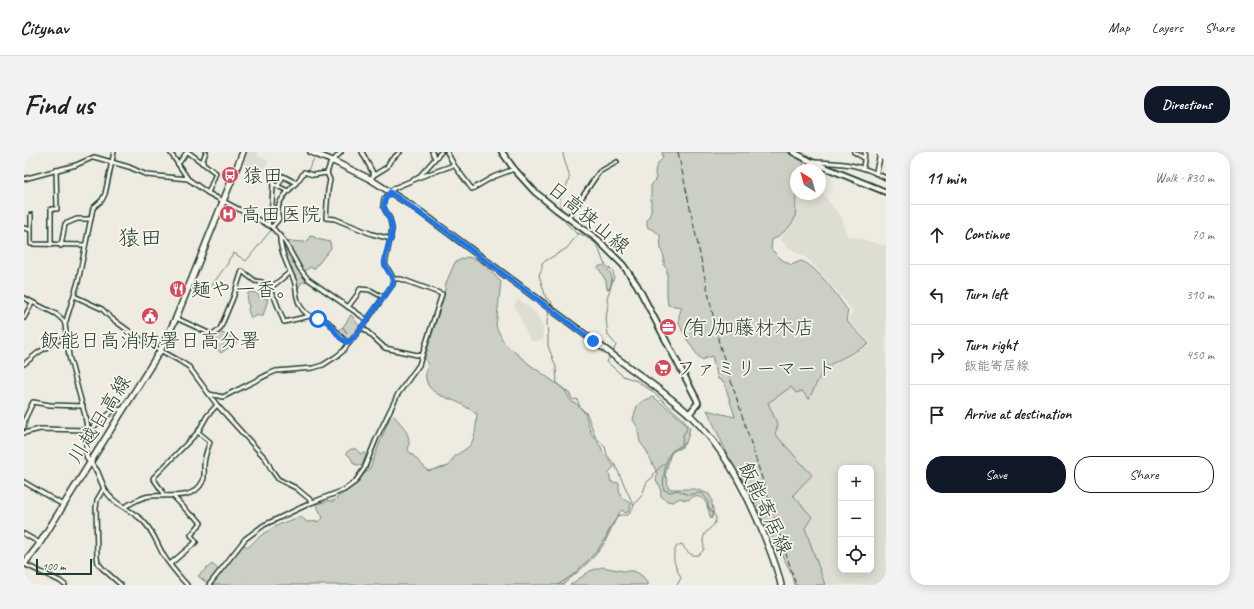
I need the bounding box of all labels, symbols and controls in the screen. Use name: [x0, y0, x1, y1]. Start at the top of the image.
text: Citynav: [20, 16, 68, 40]
text: Map: [1108, 19, 1130, 36]
text: Layers: [1152, 19, 1183, 36]
text: Share: [1205, 19, 1234, 36]
button: Directions: [1144, 86, 1230, 123]
text: Find us: [24, 87, 94, 122]
place label: 猿田: [243, 163, 283, 188]
north arrow: [790, 164, 826, 200]
bus stop icon: 猿田: [220, 165, 240, 185]
text: 11 min: [926, 168, 966, 189]
text: Walk · 830 m: [1155, 170, 1214, 186]
street label: 日高狭山線: [542, 176, 635, 259]
place label: 高田医院: [241, 202, 321, 227]
hospital icon: 高田医院: [218, 204, 238, 224]
district label: 猿田: [118, 224, 162, 252]
icon: ahead: [926, 224, 948, 246]
text: Continue: [964, 225, 1009, 244]
text: 70 m: [1192, 227, 1214, 243]
place label: 麺や 一香。: [191, 277, 296, 302]
restaurant icon: 麺や 一香。: [168, 279, 188, 299]
icon: left: [926, 284, 948, 306]
text: Turn left: [964, 285, 1007, 304]
text: 310 m: [1186, 287, 1214, 303]
public building icon: 飯能日高消防署日高分署: [140, 306, 160, 326]
route start: [309, 310, 327, 328]
place label: (有)加藤材木店: [681, 315, 814, 340]
office icon: (有)加藤材木店: [658, 317, 678, 337]
place label: 飯能日高消防署日高分署: [40, 328, 260, 353]
route end: [584, 332, 602, 350]
text: Turn right: [964, 336, 1017, 355]
icon: right: [926, 344, 948, 366]
text: 450 m: [1186, 347, 1214, 363]
place label: ファミリーマート: [676, 356, 836, 381]
supermarket icon: ファミリーマート: [653, 358, 673, 378]
text: 飯能寄居線: [964, 358, 1029, 374]
street label: 川越日高線: [62, 370, 137, 468]
icon: arrive: [926, 404, 948, 426]
text: Arrive at destination: [964, 405, 1071, 424]
button: Save: [926, 456, 1066, 493]
button: Share: [1074, 456, 1214, 493]
street label: 飯能寄居線: [733, 458, 798, 559]
map controls: [838, 465, 874, 573]
button: +: [838, 465, 874, 501]
button: −: [838, 501, 874, 537]
button: locate: [838, 537, 874, 573]
scale bar: [36, 557, 92, 576]
text: 100 m: [42, 559, 66, 573]

